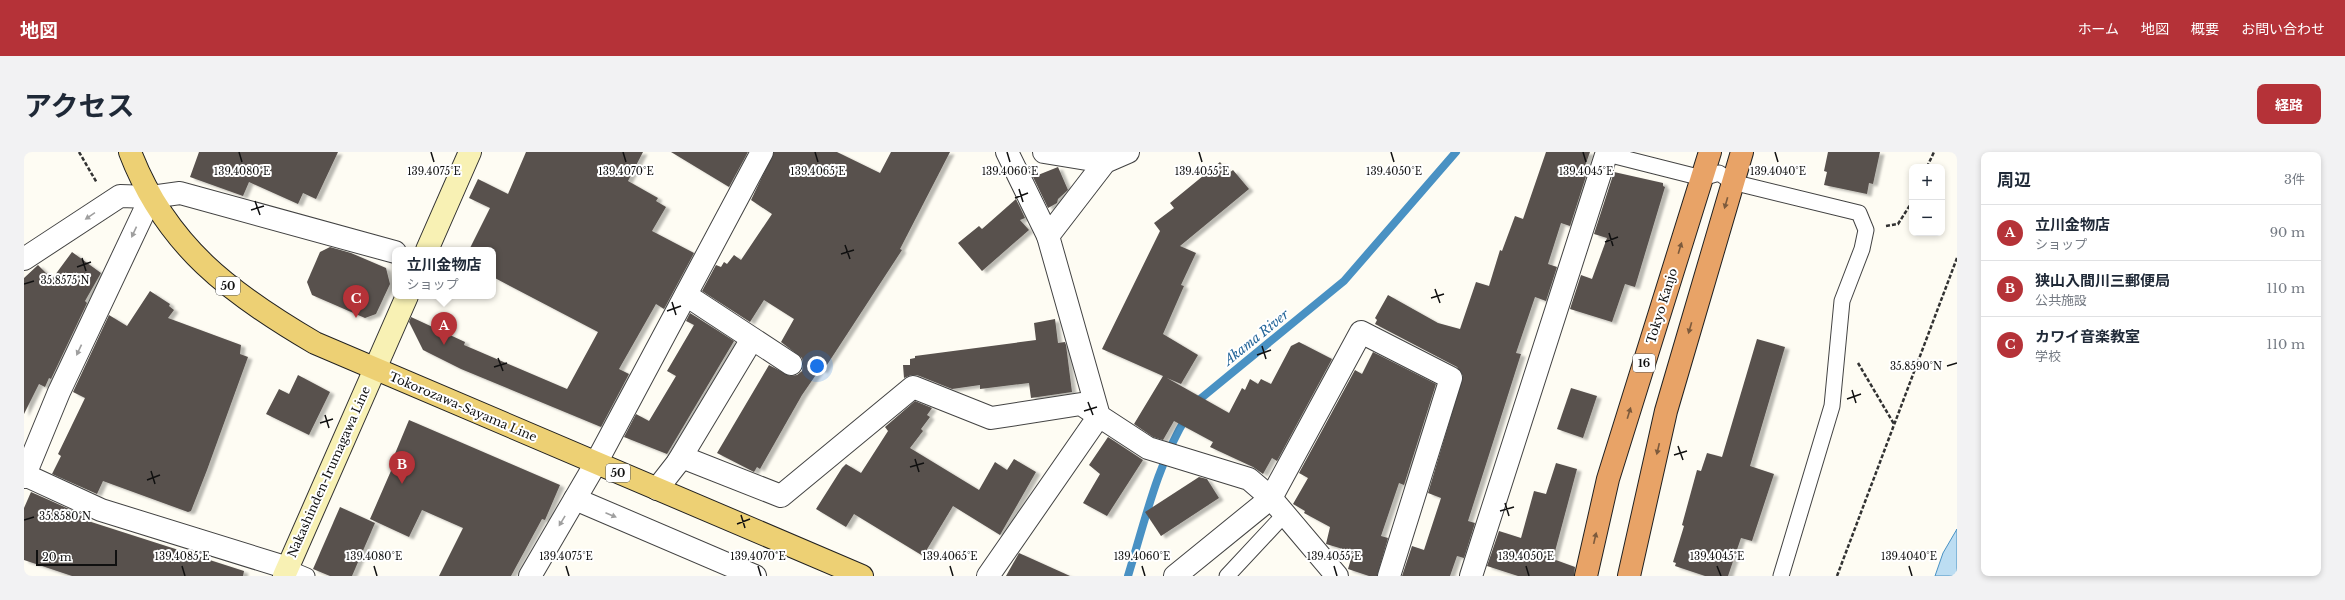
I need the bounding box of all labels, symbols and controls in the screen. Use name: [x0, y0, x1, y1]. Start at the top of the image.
text: 地図: [20, 19, 58, 42]
text: ホーム: [2077, 20, 2119, 38]
text: 地図: [2141, 20, 2169, 38]
text: 概要: [2191, 20, 2219, 38]
text: お問い合わせ: [2241, 20, 2325, 38]
button: 経路: [2257, 84, 2321, 124]
text: アクセス: [24, 89, 135, 124]
map controls: [1909, 164, 1945, 236]
button: +: [1909, 164, 1945, 200]
text: 139.4080°E: [214, 165, 270, 178]
text: 139.4075°E: [407, 165, 461, 178]
text: 139.4070°E: [598, 165, 654, 178]
text: 139.4065°E: [790, 165, 846, 178]
text: 139.4060°E: [982, 165, 1038, 178]
text: 139.4055°E: [1175, 165, 1229, 178]
text: 139.4050°E: [1366, 165, 1422, 178]
text: 139.4045°E: [1559, 165, 1613, 178]
text: 139.4040°E: [1750, 165, 1806, 178]
text: 周辺: [1997, 170, 2031, 191]
text: 3件: [2284, 171, 2305, 188]
one-way arrow: [1723, 197, 1729, 209]
button: −: [1909, 200, 1945, 236]
one-way arrow: [85, 212, 95, 220]
text: 立川金物店: [2035, 215, 2110, 234]
text: A: [2005, 224, 2015, 241]
text: 90 m: [2270, 224, 2305, 241]
one-way arrow: [131, 227, 137, 238]
text: ショップ: [2035, 236, 2087, 253]
one-way arrow: [1677, 242, 1683, 254]
popup: [392, 247, 496, 299]
text: 立川金物店: [406, 255, 482, 274]
street label: Tokyo Kanjo: [1643, 266, 1680, 345]
text: 狭山入間川三郵便局: [2035, 271, 2170, 290]
text: 35.8575°N: [40, 274, 90, 287]
text: ショップ: [406, 276, 459, 293]
road number: 50: [216, 277, 240, 295]
text: B: [2005, 280, 2015, 297]
text: 110 m: [2266, 280, 2305, 297]
pin: C: [343, 285, 369, 318]
text: 公共施設: [2035, 292, 2087, 309]
water label: Akama River: [1219, 305, 1293, 370]
pin: A: [431, 312, 457, 345]
one-way arrow: [1687, 322, 1693, 334]
text: カワイ音楽教室: [2035, 327, 2140, 346]
text: C: [2005, 336, 2015, 353]
text: 110 m: [2266, 336, 2305, 353]
one-way arrow: [76, 344, 82, 356]
text: 学校: [2035, 348, 2061, 365]
road number: 16: [1633, 354, 1655, 372]
your location: [807, 356, 827, 376]
text: 35.8590°N: [1890, 360, 1942, 373]
street label: Tokorozawa-Sayama Line: [387, 369, 539, 445]
street label: Nakashinden-Irumagawa Line: [284, 384, 373, 560]
one-way arrow: [1626, 406, 1632, 418]
one-way arrow: [1654, 443, 1660, 456]
pin: B: [389, 451, 415, 484]
road number: 50: [606, 464, 630, 482]
text: 35.8580°N: [39, 510, 91, 523]
one-way arrow: [606, 512, 618, 518]
one-way arrow: [559, 515, 566, 527]
one-way arrow: [1592, 532, 1598, 544]
scale bar: [36, 548, 117, 567]
text: 20 m: [42, 550, 72, 564]
text: 139.4085°E: [155, 550, 209, 563]
text: 139.4080°E: [346, 550, 402, 563]
text: 139.4075°E: [539, 550, 593, 563]
text: 139.4070°E: [730, 550, 786, 563]
text: 139.4065°E: [922, 550, 978, 563]
text: 139.4060°E: [1114, 550, 1170, 563]
text: 139.4055°E: [1307, 550, 1361, 563]
text: 139.4050°E: [1498, 550, 1554, 563]
text: 139.4045°E: [1690, 550, 1744, 563]
text: 139.4040°E: [1881, 550, 1937, 563]

